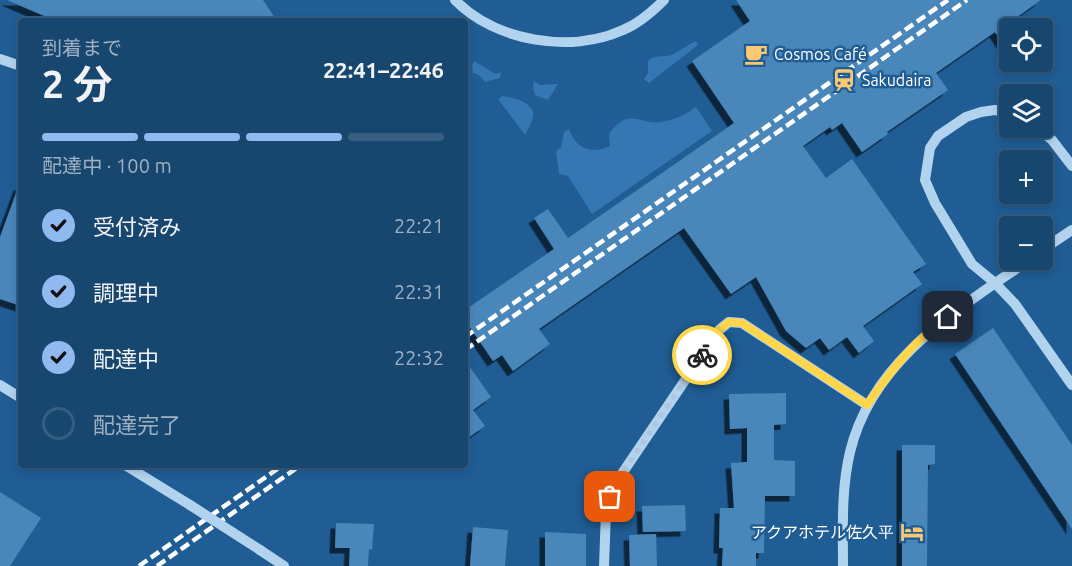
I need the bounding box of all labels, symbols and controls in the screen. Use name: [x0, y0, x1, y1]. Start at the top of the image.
map controls: [999, 18, 1053, 270]
button: locate: [999, 18, 1053, 72]
text: 到着まで: [42, 36, 122, 59]
cafe icon: Cosmos Café: [743, 41, 769, 67]
place label: Cosmos Café: [774, 45, 867, 63]
text: 22:41–22:46: [323, 57, 444, 82]
text: 2 分: [42, 62, 112, 105]
station icon: Sakudaira: [831, 67, 857, 93]
place label: Sakudaira: [862, 71, 932, 89]
button: layers: [999, 84, 1053, 138]
button: +: [999, 150, 1053, 204]
text: 配達中 · 100 m: [42, 154, 172, 177]
icon: check: [42, 209, 75, 242]
text: 受付済み: [93, 214, 181, 239]
text: 22:21: [394, 214, 444, 237]
button: −: [999, 216, 1053, 270]
icon: check: [42, 275, 75, 308]
text: 調理中: [93, 280, 159, 305]
text: 22:31: [394, 280, 444, 303]
pin: [922, 291, 973, 342]
icon: home: [931, 300, 964, 333]
courier: [672, 325, 732, 385]
icon: bike: [686, 339, 719, 372]
icon: check: [42, 341, 75, 374]
text: 配達中: [93, 346, 159, 371]
text: 22:32: [394, 346, 444, 369]
text: 配達完了: [93, 412, 181, 437]
pin: [584, 471, 635, 522]
icon: bag: [593, 480, 626, 513]
hotel icon: アクアホテル佐久平: [899, 519, 925, 545]
place label: アクアホテル佐久平: [751, 523, 894, 541]

